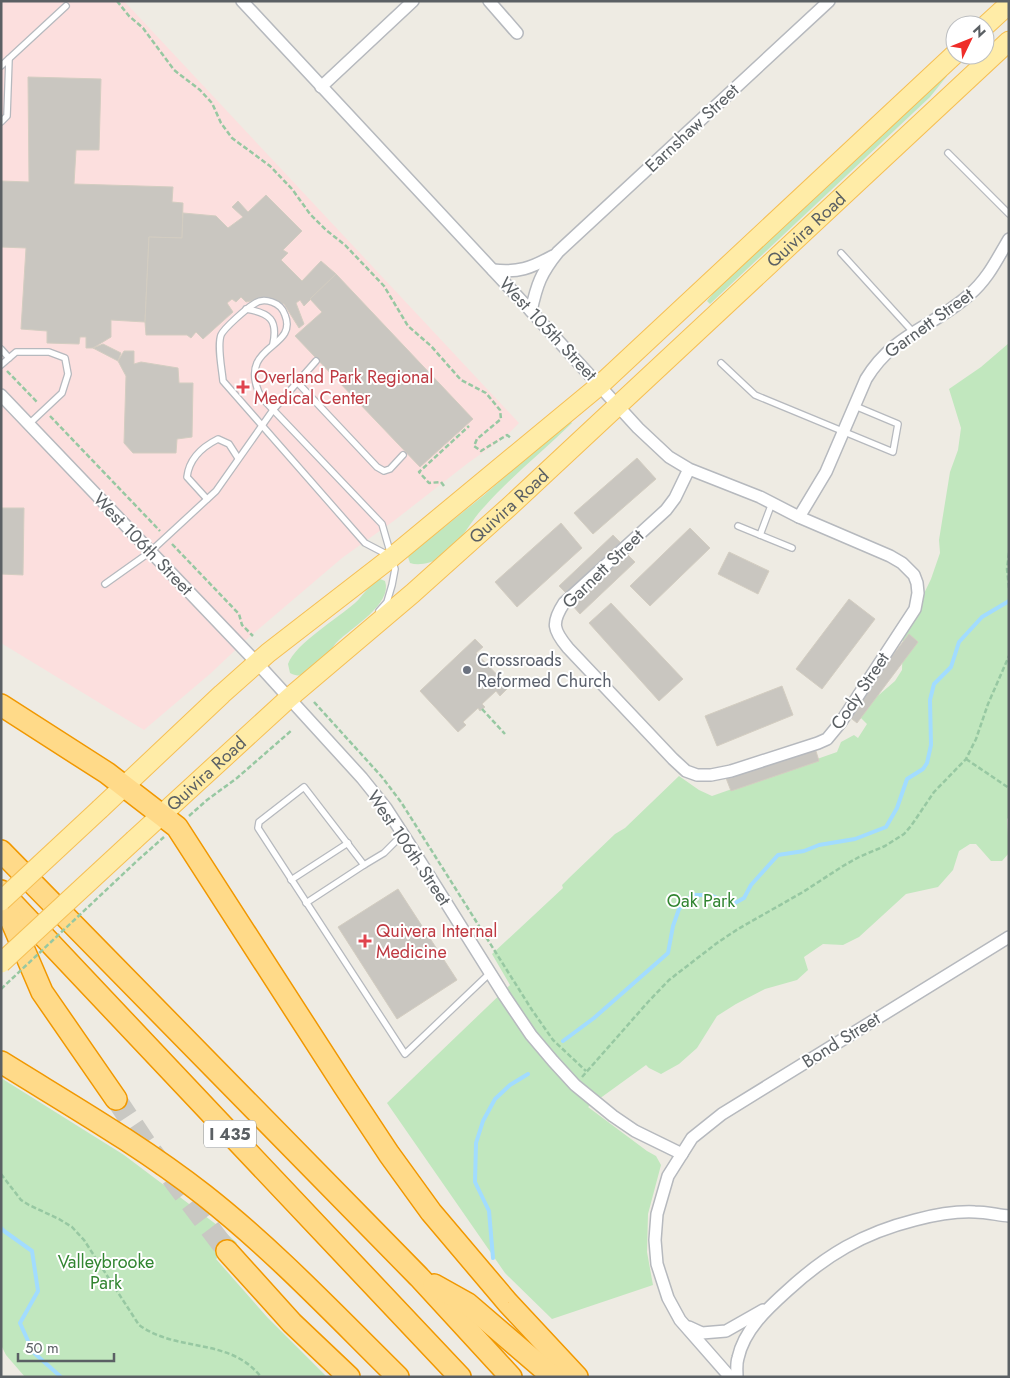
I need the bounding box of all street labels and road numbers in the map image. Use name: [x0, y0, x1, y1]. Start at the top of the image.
street label: Earnshaw Street: [639, 77, 745, 178]
street label: Quivira Road: [761, 186, 852, 274]
street label: West 105th Street: [493, 271, 604, 387]
street label: Garnett Street: [879, 281, 979, 364]
street label: Quivira Road: [463, 463, 555, 550]
street label: West 106th Street: [87, 487, 199, 602]
street label: Garnett Street: [556, 523, 650, 615]
street label: Cody Street: [824, 646, 896, 735]
street label: Quivira Road: [161, 730, 252, 817]
street label: West 106th Street: [361, 785, 458, 911]
street label: Bond Street: [797, 1005, 886, 1074]
road number: I 435: [204, 1120, 256, 1148]

